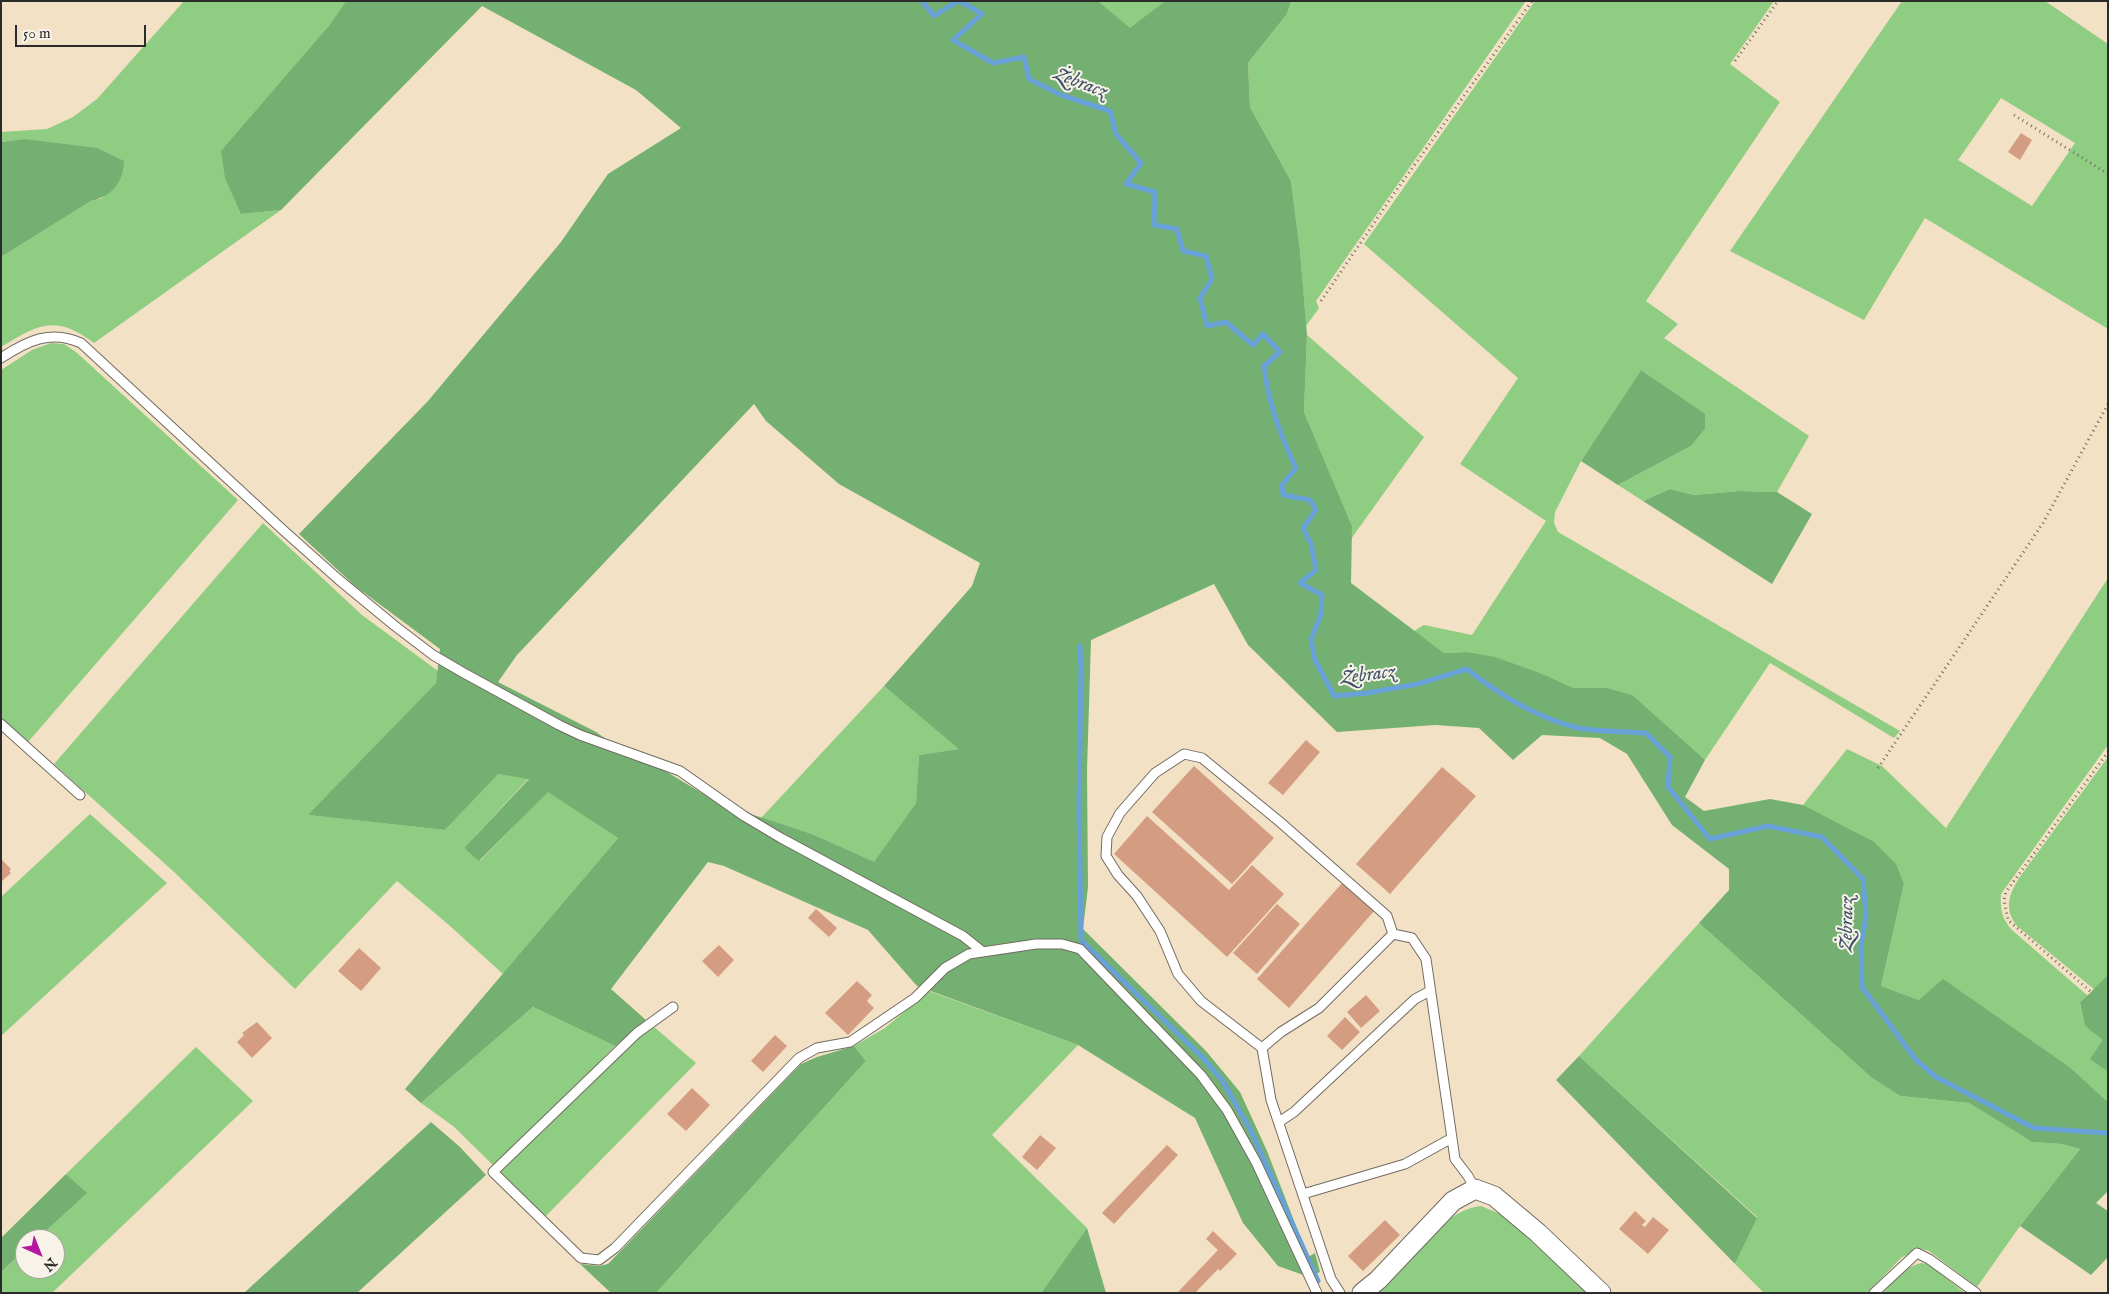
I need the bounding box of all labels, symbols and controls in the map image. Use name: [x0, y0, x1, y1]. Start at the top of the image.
scale bar: [18, 15, 149, 47]
text: 50 m: [23, 24, 51, 43]
water label: Żebracz: [1050, 63, 1110, 105]
water label: Żebracz: [1339, 661, 1397, 691]
water label: Żebracz: [1836, 896, 1860, 952]
north arrow: [15, 1229, 65, 1279]
text: N: [39, 1253, 60, 1275]

